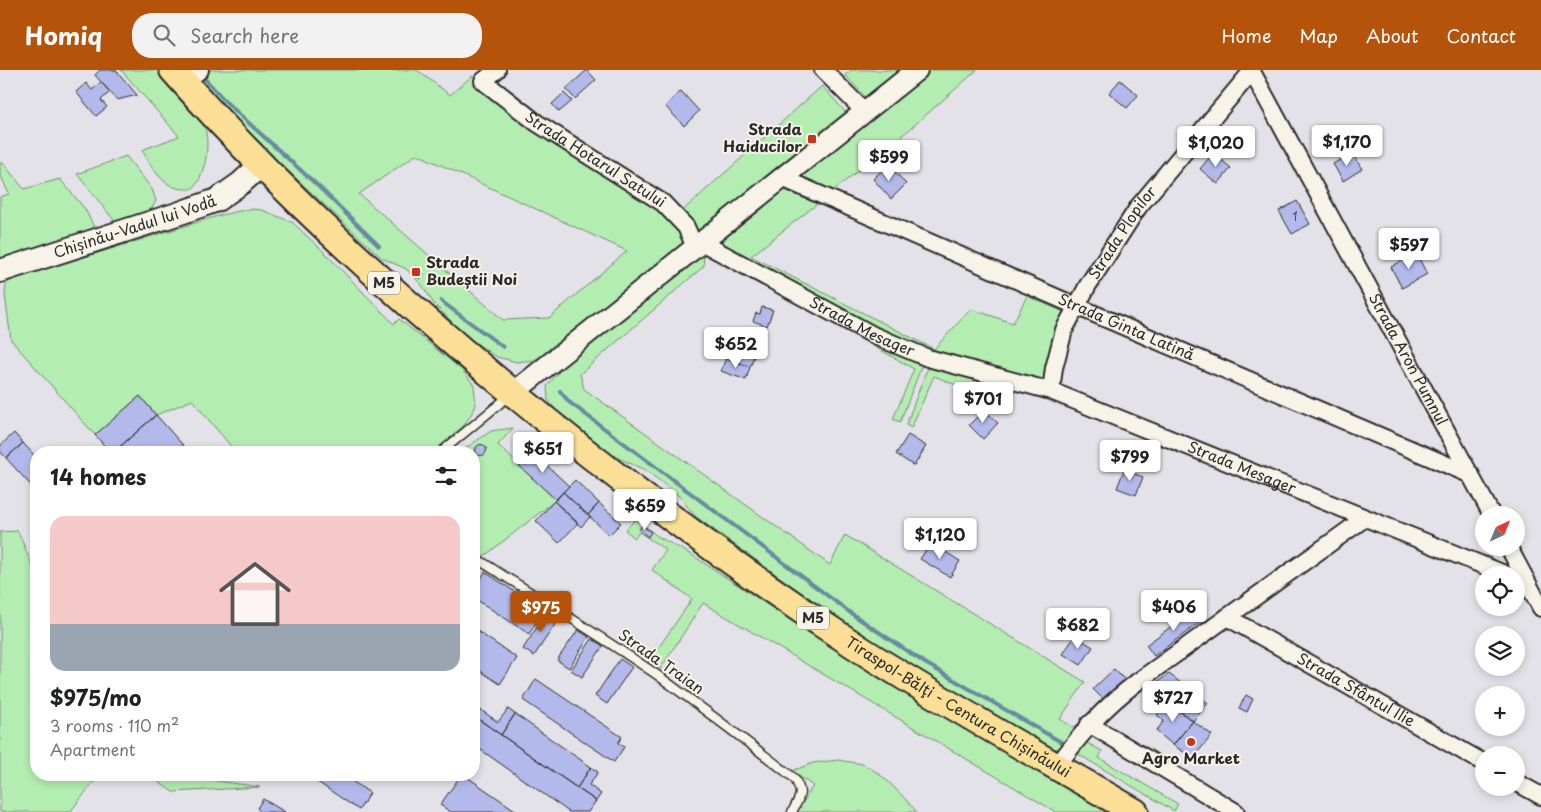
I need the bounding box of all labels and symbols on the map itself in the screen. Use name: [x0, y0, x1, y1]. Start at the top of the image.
street label: Strada Hotarul Satului: [521, 105, 671, 212]
place label: Strada Haiducilor: [723, 117, 803, 157]
pin: $1,170: [1306, 124, 1388, 167]
pin: $1,020: [1175, 126, 1257, 168]
marker: Strada Haiducilor: [806, 133, 818, 145]
pin: $599: [859, 140, 919, 182]
street label: Strada Plopilor: [1082, 180, 1161, 283]
street label: Chișinău-Vadul lui Vodă: [50, 188, 220, 263]
house number: 1: [1292, 207, 1298, 225]
pin: $597: [1379, 228, 1439, 270]
place label: Strada Budeștii Noi: [426, 250, 518, 290]
marker: Strada Budeștii Noi: [410, 266, 422, 278]
road number: M5: [368, 272, 400, 294]
street label: Strada Ginta Latină: [1055, 287, 1199, 366]
street label: Strada Aron Pumnul: [1364, 288, 1454, 429]
street label: Strada Mesager: [806, 290, 919, 361]
pin: $652: [706, 326, 766, 369]
pin: $701: [953, 382, 1013, 424]
pin: $651: [513, 432, 573, 474]
street label: Strada Mesager: [1184, 434, 1300, 499]
pin: $799: [1100, 440, 1160, 482]
pin: $659: [615, 488, 675, 531]
north arrow: [1475, 506, 1525, 556]
pin: $1,120: [899, 518, 981, 560]
pin: $975: [511, 590, 571, 633]
pin: $406: [1144, 590, 1204, 632]
road number: M5: [797, 606, 829, 630]
pin: $682: [1048, 608, 1108, 650]
street label: Strada Traian: [614, 623, 710, 699]
street label: Tiraspol-Bălţi - Centura Chișinăului: [842, 630, 1076, 782]
street label: Strada Sfântul Ilie: [1293, 646, 1420, 732]
pin: $727: [1143, 680, 1203, 723]
marker: Agro Market: [1185, 736, 1197, 748]
place label: Agro Market: [1142, 746, 1240, 769]

